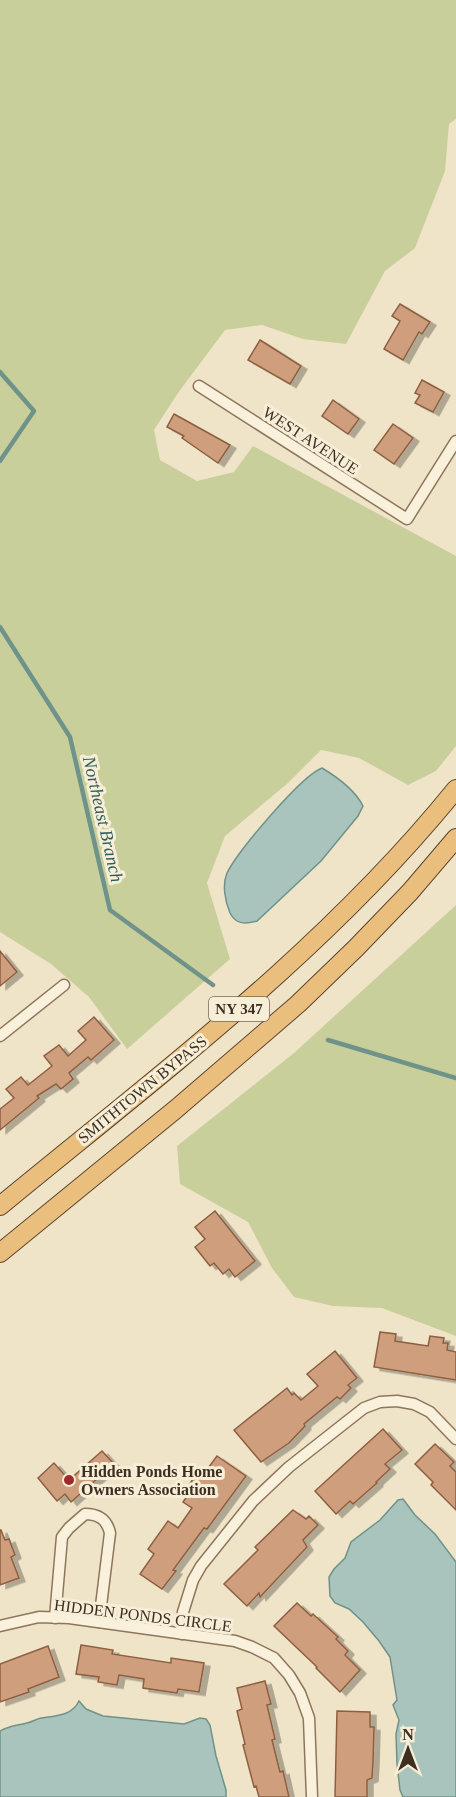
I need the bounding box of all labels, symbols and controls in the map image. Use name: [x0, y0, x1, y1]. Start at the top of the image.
street label: WEST AVENUE: [260, 403, 362, 478]
water label: Northeast Branch: [79, 753, 127, 884]
road number: NY 347: [209, 997, 269, 1021]
street label: SMITHTOWN BYPASS: [75, 1032, 210, 1146]
place label: Hidden Ponds Home Owners Association: [81, 1463, 222, 1498]
marker: Hidden Ponds Home Owners Association: [62, 1473, 76, 1487]
street label: HIDDEN PONDS CIRCLE: [53, 1596, 233, 1635]
north arrow: [378, 1719, 438, 1779]
text: N: [402, 1726, 414, 1743]

